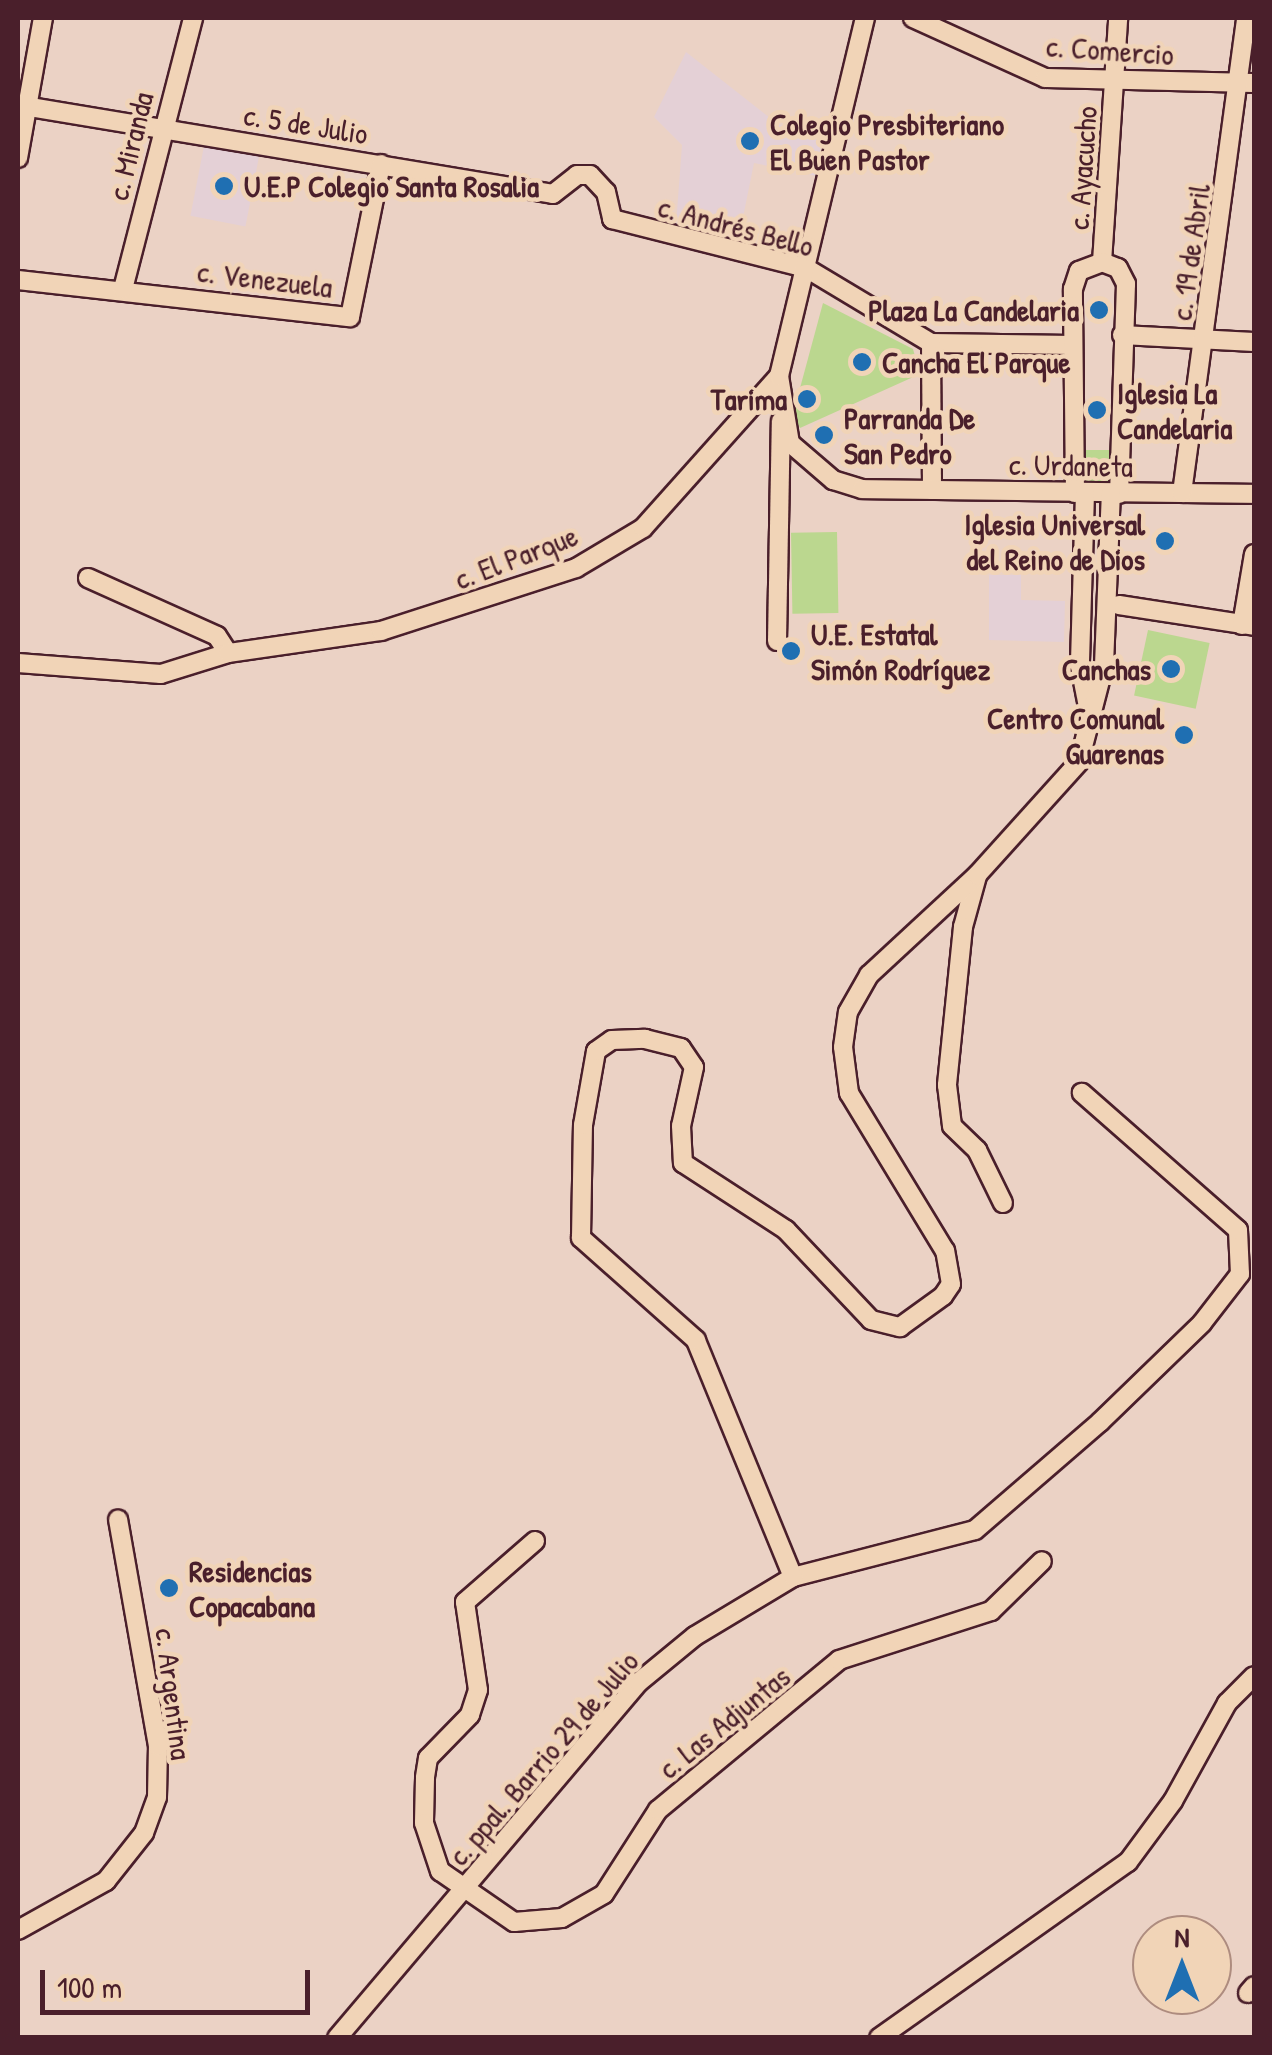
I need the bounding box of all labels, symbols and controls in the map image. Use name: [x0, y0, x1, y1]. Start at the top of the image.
street label: c. Comercio: [1045, 28, 1175, 72]
street label: c. Miranda: [99, 88, 161, 204]
street label: c. 5 de Julio: [241, 96, 371, 152]
street label: c. Ayacucho: [1060, 105, 1104, 231]
place label: Colegio Presbiteriano El Buen Pastor: [770, 106, 1004, 176]
marker: Colegio Presbiteriano El Buen Pastor: [739, 130, 761, 152]
place label: U.E.P Colegio Santa Rosalia: [244, 168, 539, 204]
marker: U.E.P Colegio Santa Rosalia: [213, 175, 235, 197]
street label: c. 19 de Abril: [1163, 181, 1217, 323]
street label: c. Andrés Bello: [655, 188, 817, 264]
street label: c. Venezuela: [195, 253, 335, 305]
place label: Plaza La Candelaria: [868, 292, 1079, 328]
marker: Plaza La Candelaria: [1088, 299, 1110, 321]
place label: Cancha El Parque: [882, 344, 1070, 380]
marker: Cancha El Parque: [851, 351, 873, 373]
place label: Iglesia La Candelaria: [1117, 375, 1232, 446]
place label: Tarima: [711, 381, 787, 417]
marker: Tarima: [796, 388, 818, 410]
marker: Iglesia La Candelaria: [1086, 399, 1108, 421]
place label: Parranda De San Pedro: [844, 400, 975, 470]
marker: Parranda De San Pedro: [813, 424, 835, 446]
street label: c. Urdaneta: [1009, 446, 1133, 484]
place label: Iglesia Universal del Reino de Dios: [964, 506, 1145, 576]
street label: c. El Parque: [449, 517, 583, 597]
marker: Iglesia Universal del Reino de Dios: [1154, 530, 1176, 552]
place label: U.E. Estatal Simón Rodríguez: [811, 616, 990, 686]
marker: U.E. Estatal Simón Rodríguez: [780, 640, 802, 662]
place label: Canchas: [1062, 651, 1151, 687]
marker: Canchas: [1160, 658, 1182, 680]
place label: Centro Comunal Guarenas: [987, 700, 1164, 770]
marker: Centro Comunal Guarenas: [1173, 724, 1195, 746]
place label: Residencias Copacabana: [189, 1553, 315, 1624]
marker: Residencias Copacabana: [158, 1577, 180, 1599]
street label: c. Argentina: [148, 1626, 200, 1762]
street label: c. ppal. Barrio 29 de Julio: [440, 1644, 646, 1872]
street label: c. Las Adjuntas: [651, 1658, 797, 1786]
north arrow: [1132, 1915, 1232, 2015]
text: N: [1175, 1918, 1189, 1956]
scale bar: [45, 1950, 315, 2012]
text: 100 m: [57, 1967, 122, 2007]

